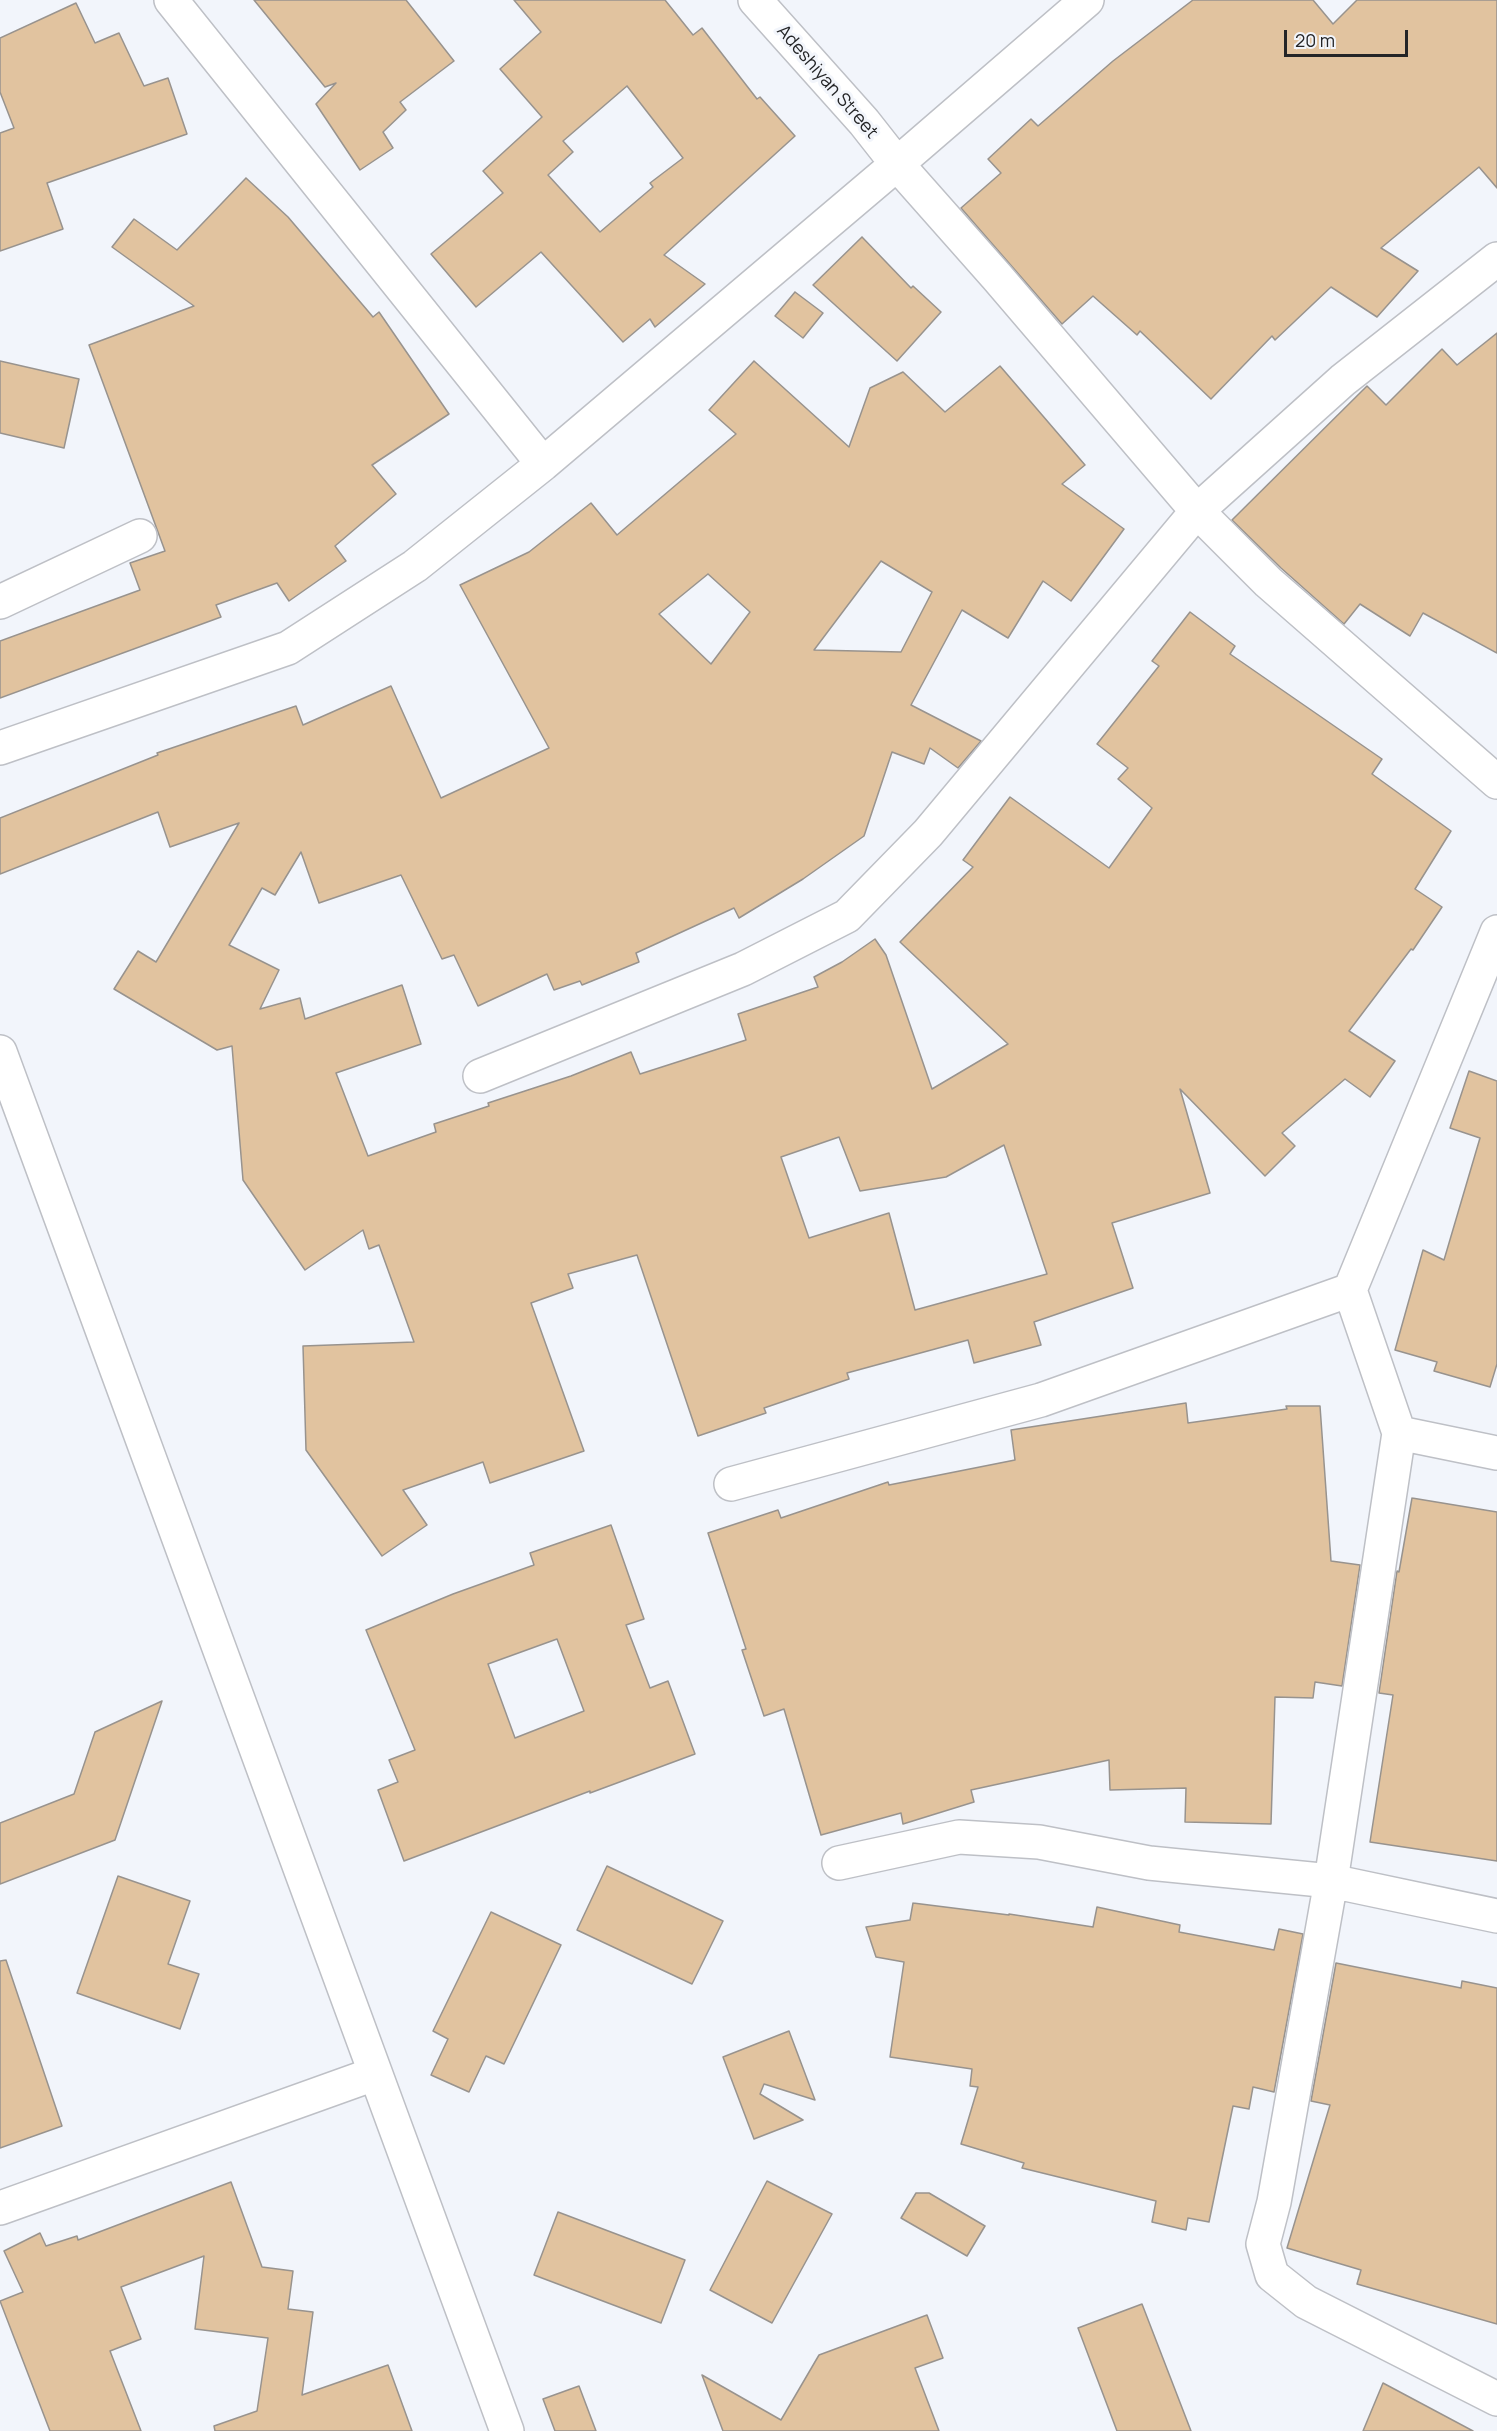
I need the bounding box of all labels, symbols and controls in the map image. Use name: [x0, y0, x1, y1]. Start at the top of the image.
scale bar: [1287, 18, 1412, 56]
street label: Adeshiyan Street: [772, 21, 882, 143]
text: 20 m: [1295, 28, 1335, 52]

